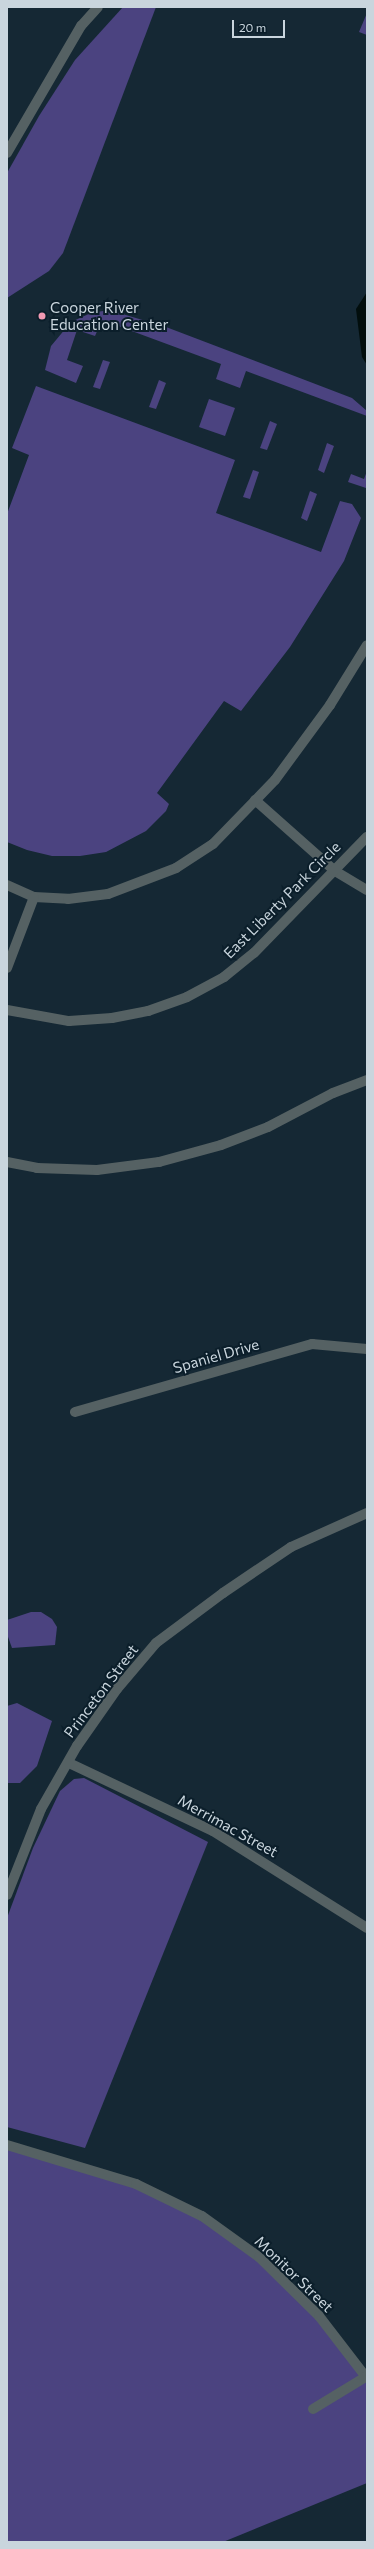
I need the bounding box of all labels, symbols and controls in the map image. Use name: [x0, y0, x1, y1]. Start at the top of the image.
scale bar: [234, 12, 287, 38]
text: 20 m: [239, 20, 266, 34]
place label: Cooper River Education Center: [50, 298, 168, 333]
marker: Cooper River Education Center: [37, 311, 47, 321]
street label: East Liberty Park Circle: [220, 838, 344, 962]
street label: Spaniel Drive: [171, 1335, 261, 1377]
street label: Princeton Street: [60, 1641, 142, 1741]
street label: Merrimac Street: [175, 1791, 281, 1861]
street label: Monitor Street: [251, 2232, 337, 2316]

